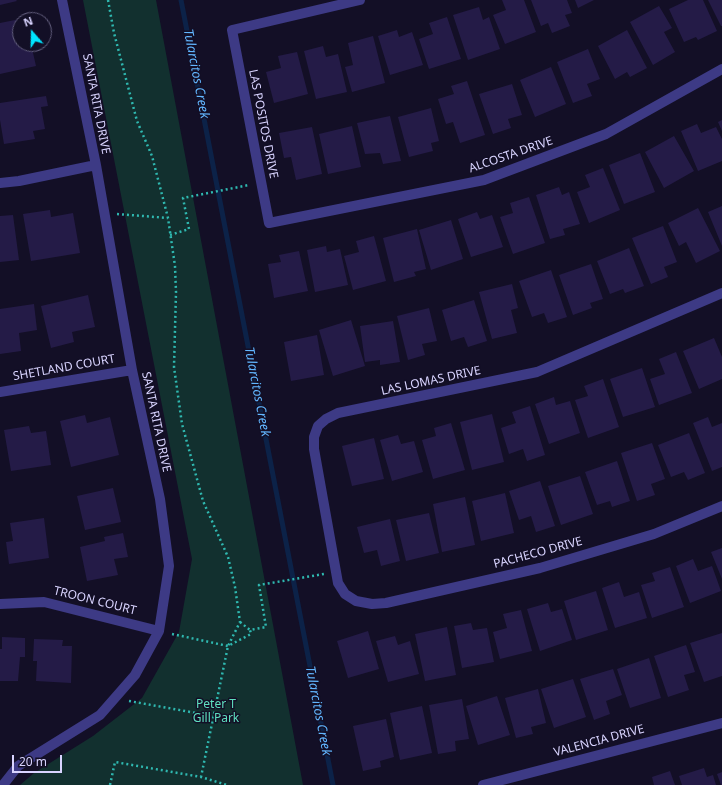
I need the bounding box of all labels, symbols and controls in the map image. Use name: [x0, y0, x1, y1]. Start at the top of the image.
north arrow: [12, 12, 52, 52]
text: N: [21, 13, 35, 30]
water label: Tularcitos Creek: [180, 28, 212, 120]
street label: SANTA RITA DRIVE: [79, 52, 113, 156]
street label: LAS POSITOS DRIVE: [245, 68, 281, 180]
street label: ALCOSTA DRIVE: [467, 134, 555, 176]
water label: Tularcitos Creek: [241, 346, 273, 438]
street label: SHETLAND COURT: [12, 352, 116, 384]
street label: LAS LOMAS DRIVE: [380, 363, 482, 399]
street label: SANTA RITA DRIVE: [138, 370, 174, 474]
street label: PACHECO DRIVE: [492, 534, 584, 572]
street label: TROON COURT: [52, 584, 138, 618]
water label: Tularcitos Creek: [302, 665, 334, 757]
park label: Peter T Gill Park: [193, 698, 239, 726]
street label: VALENCIA DRIVE: [552, 722, 646, 760]
scale bar: [14, 747, 64, 773]
text: 20 m: [19, 753, 47, 770]

